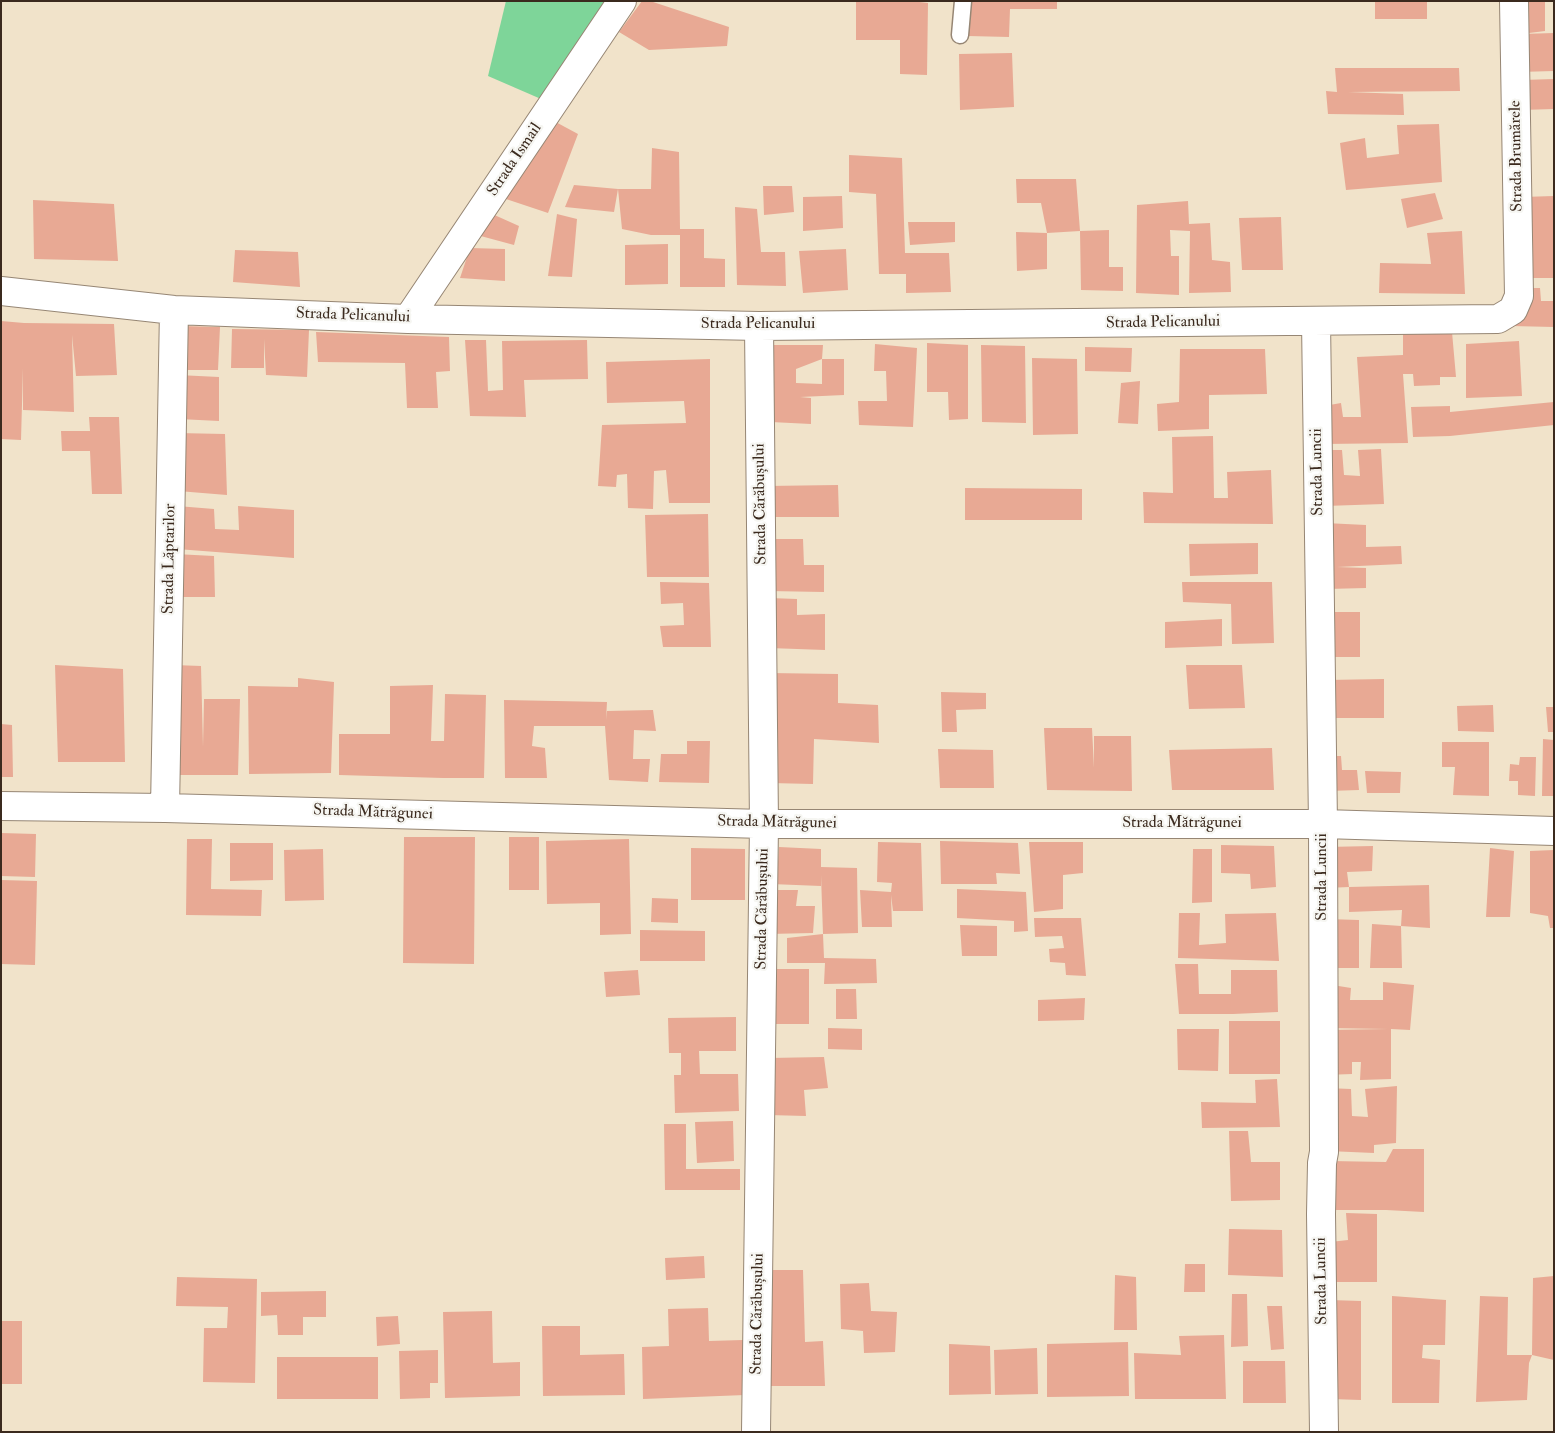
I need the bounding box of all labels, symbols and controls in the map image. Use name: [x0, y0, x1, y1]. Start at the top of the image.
street label: Strada Brumărele: [1506, 100, 1528, 212]
street label: Strada Ismail: [484, 120, 546, 200]
street label: Strada Pelicanului: [296, 304, 410, 328]
street label: Strada Pelicanului: [1106, 312, 1220, 334]
street label: Strada Pelicanului: [701, 315, 815, 335]
street label: Strada Luncii: [1308, 428, 1328, 516]
street label: Strada Cărăbușului: [750, 443, 772, 565]
street label: Strada Lăptarilor: [159, 504, 181, 614]
street label: Strada Mătrăgunei: [313, 801, 433, 825]
street label: Strada Mătrăgunei: [717, 812, 837, 834]
street label: Strada Mătrăgunei: [1122, 814, 1242, 834]
street label: Strada Luncii: [1313, 833, 1333, 921]
street label: Strada Cărăbușului: [752, 848, 774, 970]
street label: Strada Luncii: [1312, 1237, 1332, 1325]
street label: Strada Cărăbușului: [747, 1253, 769, 1375]

